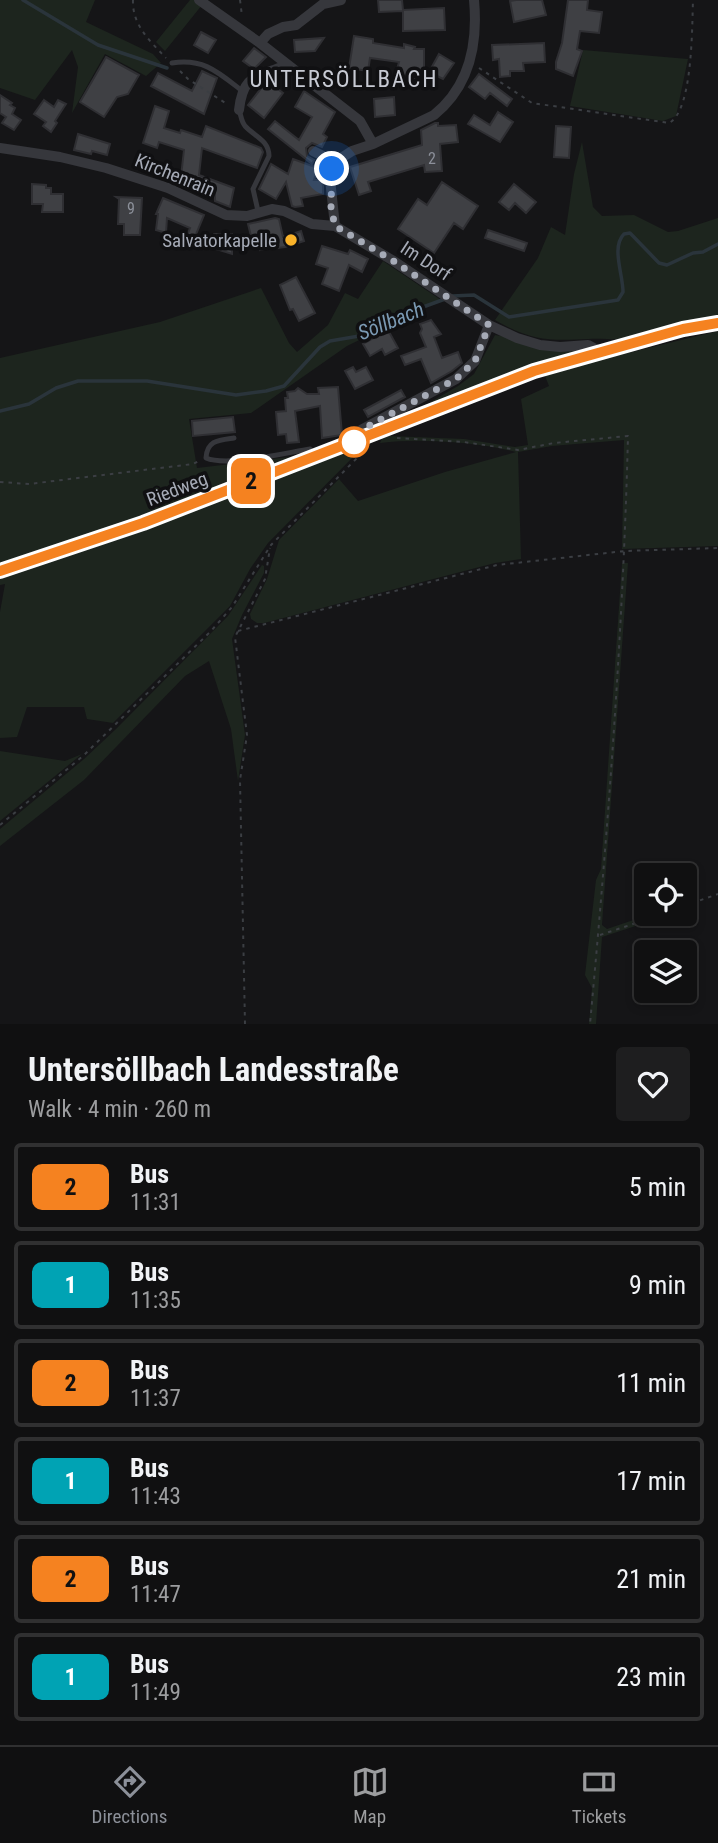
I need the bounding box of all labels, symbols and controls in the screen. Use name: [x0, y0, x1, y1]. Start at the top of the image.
district label: UNTERSÖLLBACH: [249, 65, 439, 93]
street label: Kirchenrain: [132, 149, 218, 201]
house number: 2: [428, 149, 436, 168]
your location: [314, 151, 349, 186]
house number: 9: [127, 199, 135, 218]
place label: Salvatorkapelle: [162, 229, 277, 252]
marker: Salvatorkapelle: [283, 232, 299, 248]
street label: Im Dorf: [396, 236, 456, 286]
water label: Söllbach: [354, 297, 428, 345]
unlabelled marker: [339, 427, 369, 457]
line badge: 2: [228, 458, 274, 504]
street label: Riedweg: [143, 467, 211, 511]
text: 2: [245, 467, 257, 495]
map controls: [634, 863, 697, 1003]
button: locate: [634, 863, 697, 926]
button: layers: [634, 940, 697, 1003]
button: heart: [616, 1047, 690, 1121]
text: Untersöllbach Landesstraße: [28, 1050, 399, 1089]
text: Walk · 4 min · 260 m: [28, 1096, 211, 1123]
text: Bus: [130, 1159, 169, 1189]
text: 5 min: [629, 1172, 686, 1202]
text: 2: [64, 1173, 77, 1201]
text: 11:31: [130, 1189, 181, 1216]
text: Bus: [130, 1257, 169, 1287]
text: 9 min: [629, 1270, 686, 1300]
text: 1: [64, 1271, 77, 1299]
text: 11:35: [130, 1287, 181, 1314]
text: Bus: [130, 1355, 169, 1385]
text: 11 min: [616, 1368, 686, 1398]
text: 2: [64, 1369, 77, 1397]
text: 11:37: [130, 1385, 181, 1412]
text: Bus: [130, 1453, 169, 1483]
text: 17 min: [616, 1466, 686, 1496]
text: 1: [64, 1467, 77, 1495]
text: 11:43: [130, 1483, 181, 1510]
text: Bus: [130, 1551, 169, 1581]
text: 21 min: [616, 1564, 686, 1594]
text: 2: [64, 1565, 77, 1593]
text: 11:47: [130, 1581, 181, 1608]
text: Bus: [130, 1649, 169, 1679]
text: 23 min: [616, 1662, 686, 1692]
text: 1: [64, 1663, 77, 1691]
text: 11:49: [130, 1679, 181, 1706]
tab: Directions: [92, 1763, 167, 1828]
tab: Map: [351, 1763, 389, 1828]
tab: Tickets: [572, 1763, 626, 1828]

